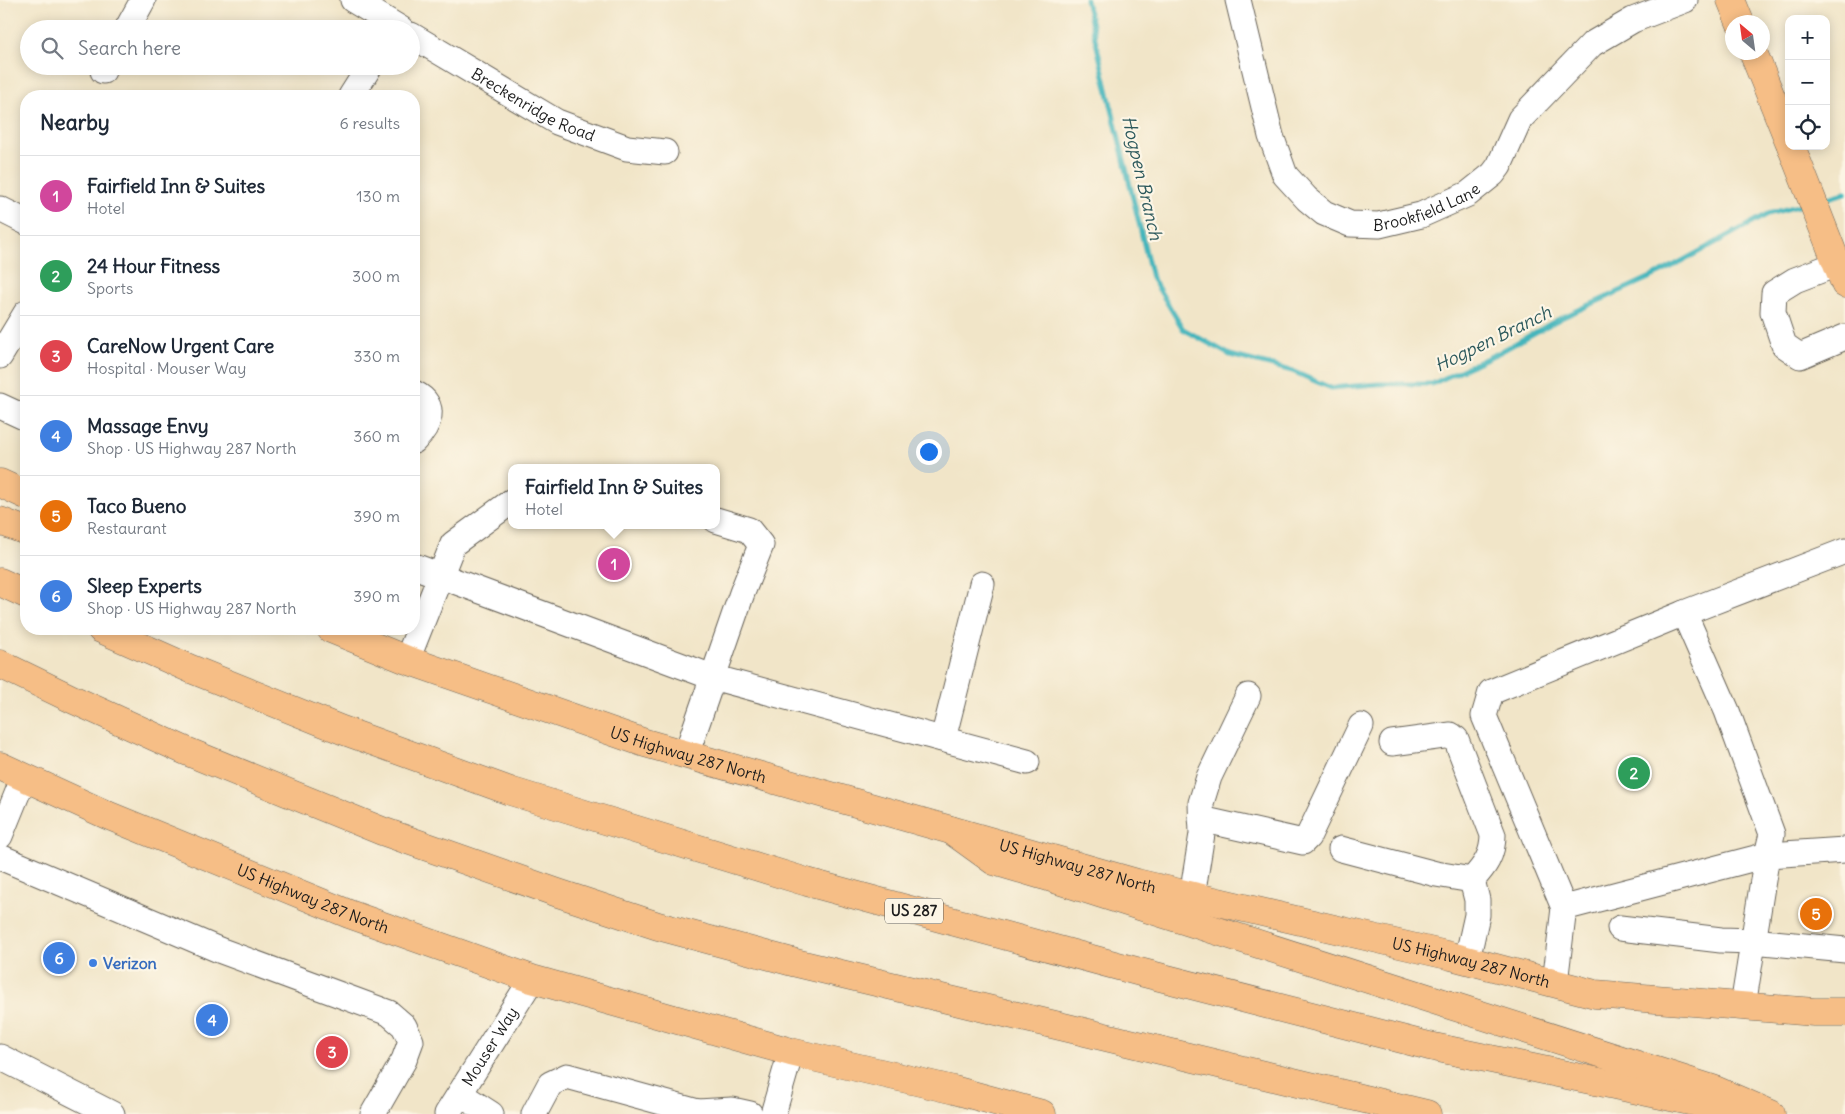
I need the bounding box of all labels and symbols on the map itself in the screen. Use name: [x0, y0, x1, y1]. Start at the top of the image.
north arrow: [1725, 15, 1770, 60]
street label: Breckenridge Road: [468, 63, 598, 145]
water label: Hogpen Branch: [1117, 113, 1168, 243]
street label: Brookfield Lane: [1373, 178, 1484, 235]
water label: Hogpen Branch: [1431, 300, 1555, 377]
your location: [916, 439, 942, 465]
pin: 1: [598, 545, 630, 583]
street label: US Highway 287 North: [608, 722, 769, 787]
pin: 2: [1618, 754, 1650, 792]
street label: US Highway 287 North: [997, 834, 1158, 897]
street label: US Highway 287 North: [234, 859, 392, 937]
pin: 5: [1800, 895, 1832, 933]
road number: US 287: [885, 898, 943, 924]
street label: US Highway 287 North: [1390, 933, 1552, 992]
pin: 6: [43, 939, 75, 977]
place label: Verizon: [103, 953, 157, 973]
marker: Verizon: [87, 957, 99, 969]
pin: 4: [196, 1001, 228, 1039]
street label: Mouser Way: [457, 1003, 522, 1090]
pin: 3: [316, 1033, 348, 1071]

